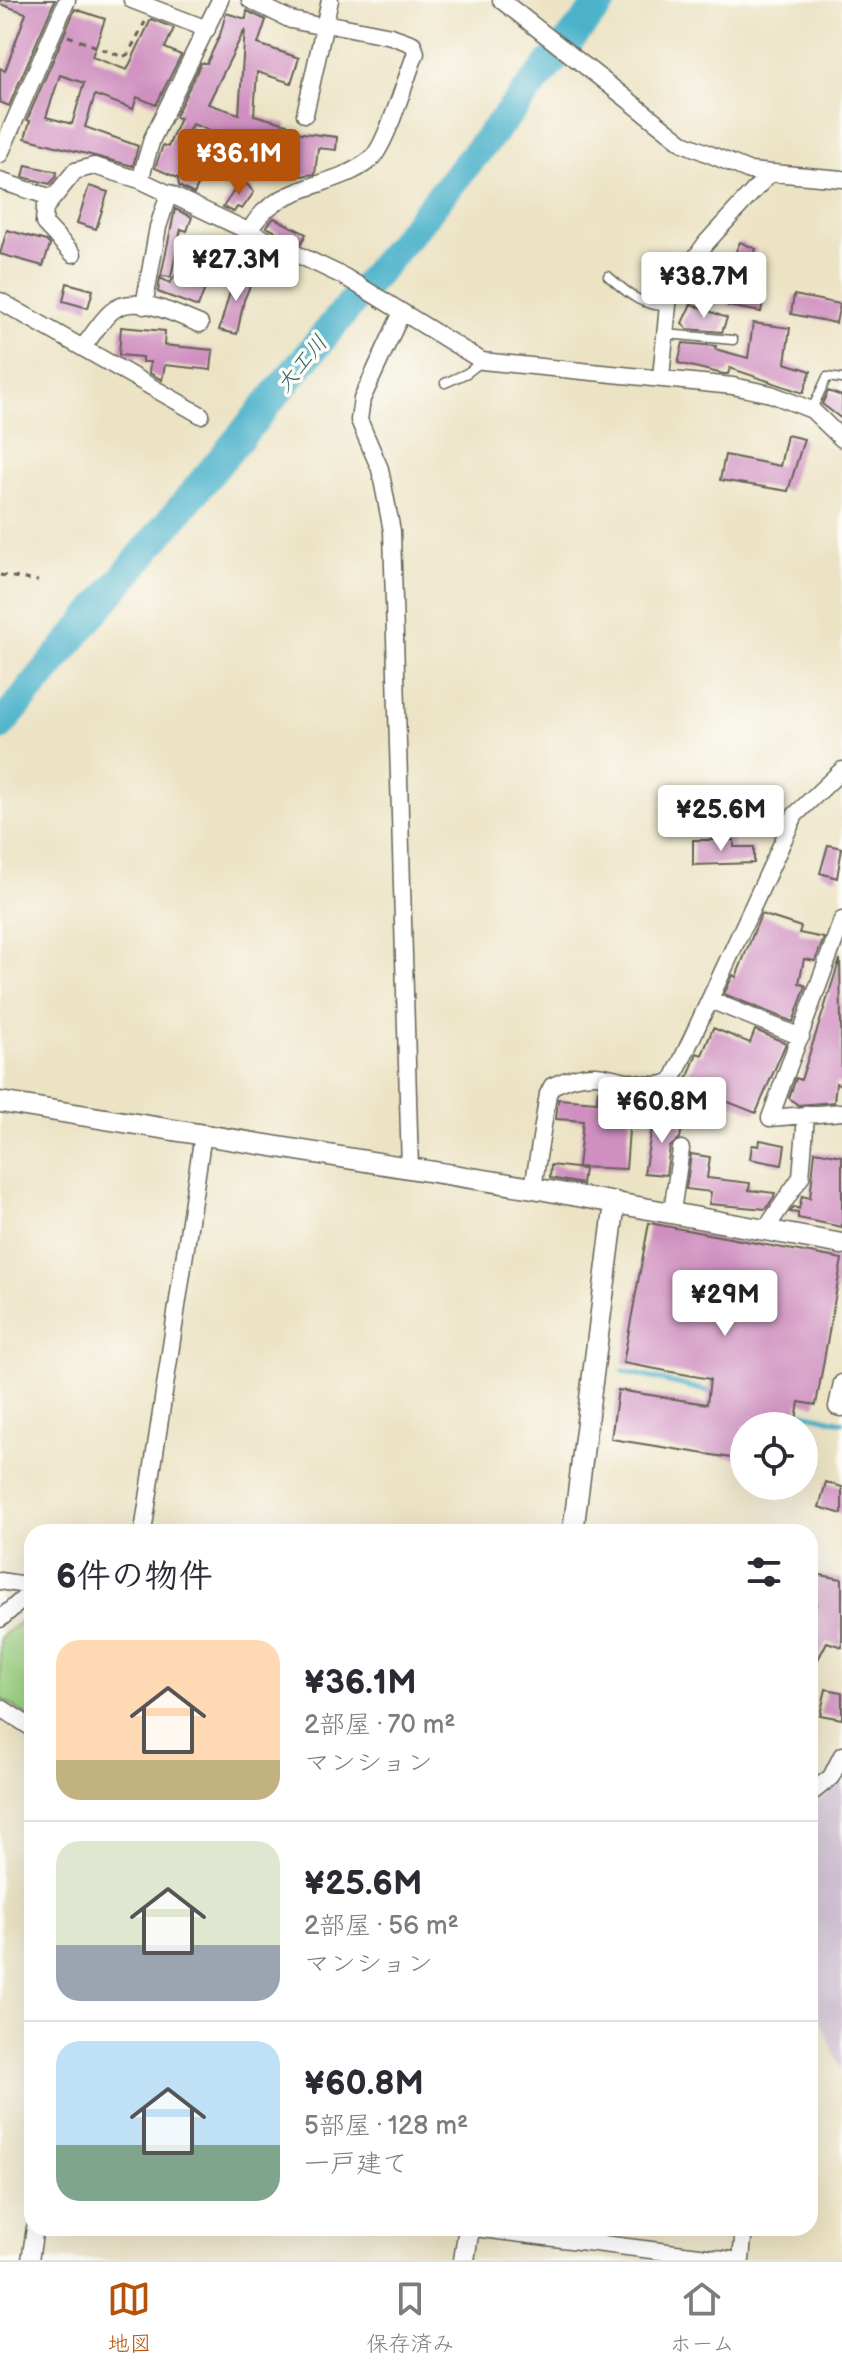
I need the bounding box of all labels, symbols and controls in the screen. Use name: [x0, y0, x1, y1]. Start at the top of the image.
pin: ¥36.1M: [174, 129, 304, 197]
text: ¥36.1M: [196, 139, 282, 170]
pin: ¥27.3M: [171, 235, 301, 303]
text: ¥27.3M: [192, 245, 280, 276]
pin: ¥38.7M: [639, 252, 769, 320]
text: ¥38.7M: [659, 262, 749, 293]
water label: 大工川: [271, 330, 334, 398]
pin: ¥25.6M: [656, 785, 786, 853]
text: ¥25.6M: [676, 795, 766, 826]
pin: ¥60.8M: [597, 1077, 727, 1145]
text: ¥60.8M: [616, 1087, 708, 1118]
pin: ¥29M: [678, 1270, 772, 1338]
text: ¥29M: [690, 1280, 760, 1311]
map controls: [730, 1412, 818, 1500]
button: locate: [730, 1412, 818, 1500]
icon: filters: [742, 1550, 786, 1594]
text: 6件の物件: [56, 1556, 213, 1597]
text: ¥36.1M: [304, 1662, 416, 1703]
icon: home: [120, 1672, 216, 1768]
text: 2部屋 · 70 m²: [304, 1710, 455, 1741]
text: マンション: [304, 1748, 433, 1779]
text: ¥25.6M: [304, 1863, 422, 1904]
icon: home: [120, 1873, 216, 1969]
text: 2部屋 · 56 m²: [304, 1911, 459, 1942]
text: マンション: [304, 1949, 433, 1980]
text: ¥60.8M: [304, 2063, 424, 2104]
icon: home: [120, 2073, 216, 2169]
text: 5部屋 · 128 m²: [304, 2111, 468, 2142]
text: 一戸建て: [304, 2149, 408, 2180]
tab: 地図: [107, 2277, 151, 2358]
tab: 保存済み: [366, 2277, 454, 2358]
tab: ホーム: [669, 2277, 735, 2358]

